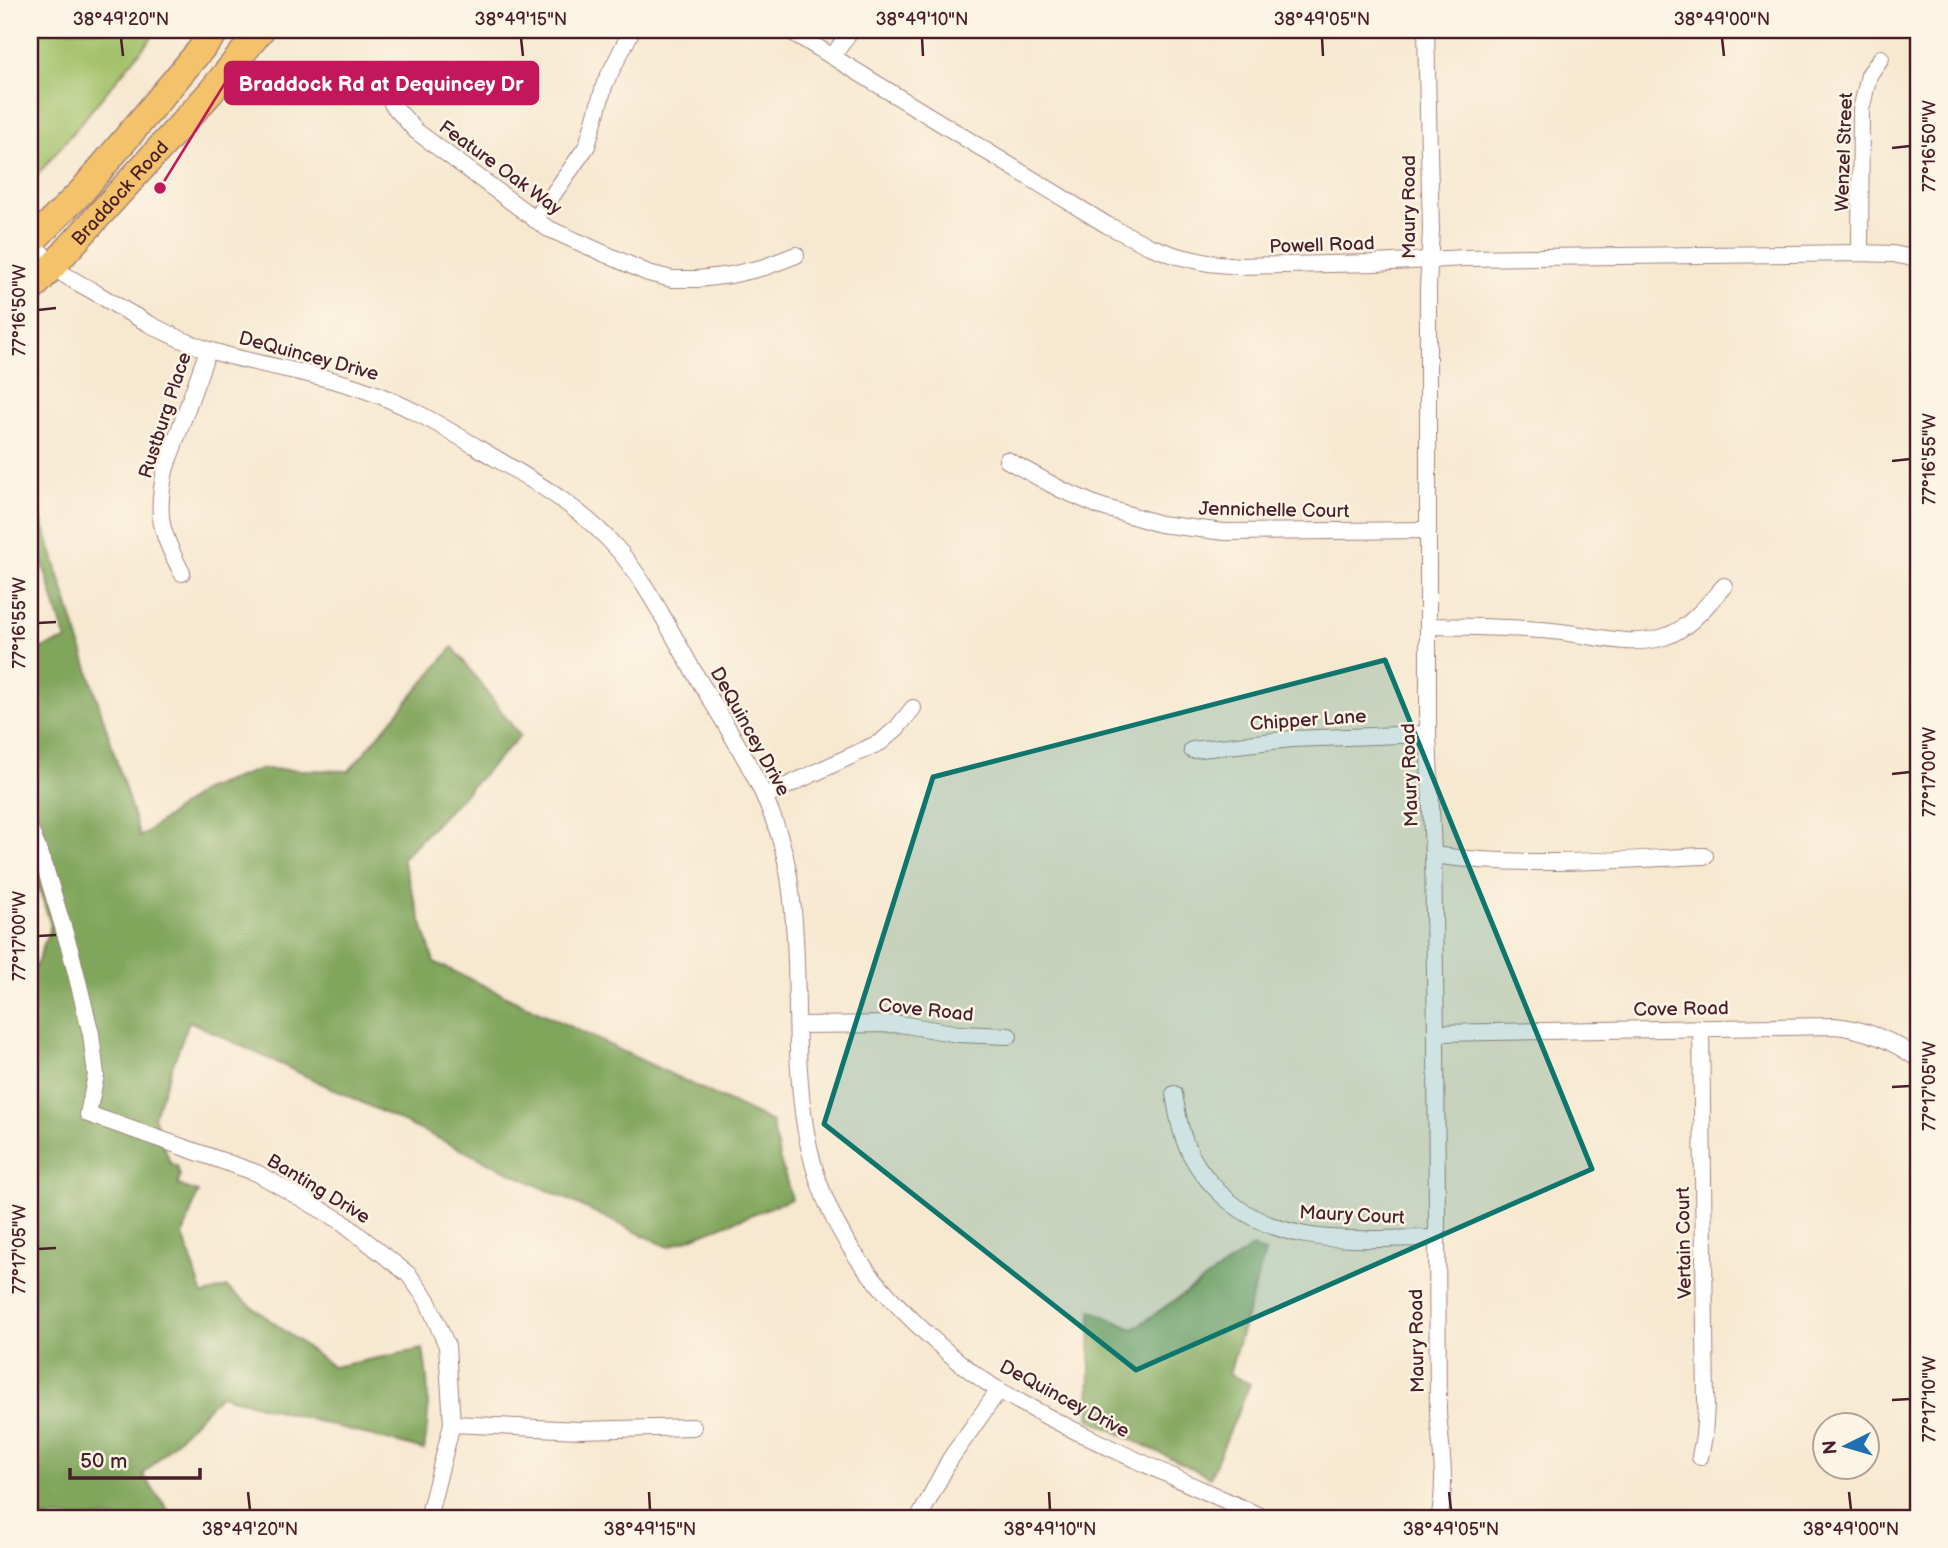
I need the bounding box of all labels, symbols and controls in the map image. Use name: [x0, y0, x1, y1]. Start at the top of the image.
text: 38°49'20"N: [73, 9, 169, 30]
text: 38°49'15"N: [475, 9, 567, 30]
text: 38°49'10"N: [875, 9, 969, 30]
text: 38°49'05"N: [1274, 9, 1370, 30]
text: 38°49'00"N: [1674, 9, 1770, 30]
callout: Braddock Rd at Dequincey Dr: [225, 62, 538, 104]
text: Braddock Rd at Dequincey Dr: [238, 72, 524, 97]
street label: Wenzel Street: [1831, 92, 1858, 212]
text: 77°16'50"W: [1919, 99, 1940, 192]
street label: Feature Oak Way: [434, 116, 566, 221]
street label: Braddock Road: [67, 137, 174, 251]
street label: Maury Road: [1398, 155, 1421, 259]
street label: Powell Road: [1269, 232, 1375, 259]
text: 77°16'50"W: [9, 263, 30, 356]
street label: DeQuincey Drive: [236, 327, 381, 386]
street label: Rustburg Place: [134, 350, 197, 481]
text: 77°16'55"W: [1919, 413, 1940, 505]
street label: Jennichelle Court: [1198, 498, 1350, 523]
text: 77°16'55"W: [9, 577, 30, 669]
street label: DeQuincey Drive: [705, 663, 795, 800]
street label: Chipper Lane: [1249, 705, 1367, 736]
street label: Maury Road: [1397, 723, 1424, 827]
text: 77°17'00"W: [1919, 726, 1940, 817]
text: 77°17'00"W: [9, 890, 30, 981]
street label: Cove Road: [877, 994, 975, 1027]
street label: Cove Road: [1633, 997, 1729, 1022]
text: 77°17'05"W: [1919, 1040, 1940, 1131]
street label: Banting Drive: [262, 1149, 374, 1229]
street label: Vertain Court: [1672, 1186, 1697, 1299]
street label: Maury Court: [1299, 1201, 1405, 1230]
text: 77°17'05"W: [9, 1203, 30, 1294]
street label: Maury Road: [1405, 1289, 1430, 1393]
street label: DeQuincey Drive: [995, 1355, 1133, 1443]
text: 77°17'10"W: [1919, 1355, 1940, 1442]
north arrow: [1812, 1412, 1882, 1482]
scale bar: [70, 1436, 200, 1480]
text: N: [1818, 1439, 1843, 1455]
text: 50 m: [80, 1449, 127, 1474]
text: 38°49'20"N: [202, 1519, 298, 1540]
text: 38°49'15"N: [604, 1519, 696, 1540]
text: 38°49'10"N: [1003, 1519, 1097, 1540]
text: 38°49'05"N: [1403, 1519, 1499, 1540]
text: 38°49'00"N: [1803, 1519, 1899, 1540]

